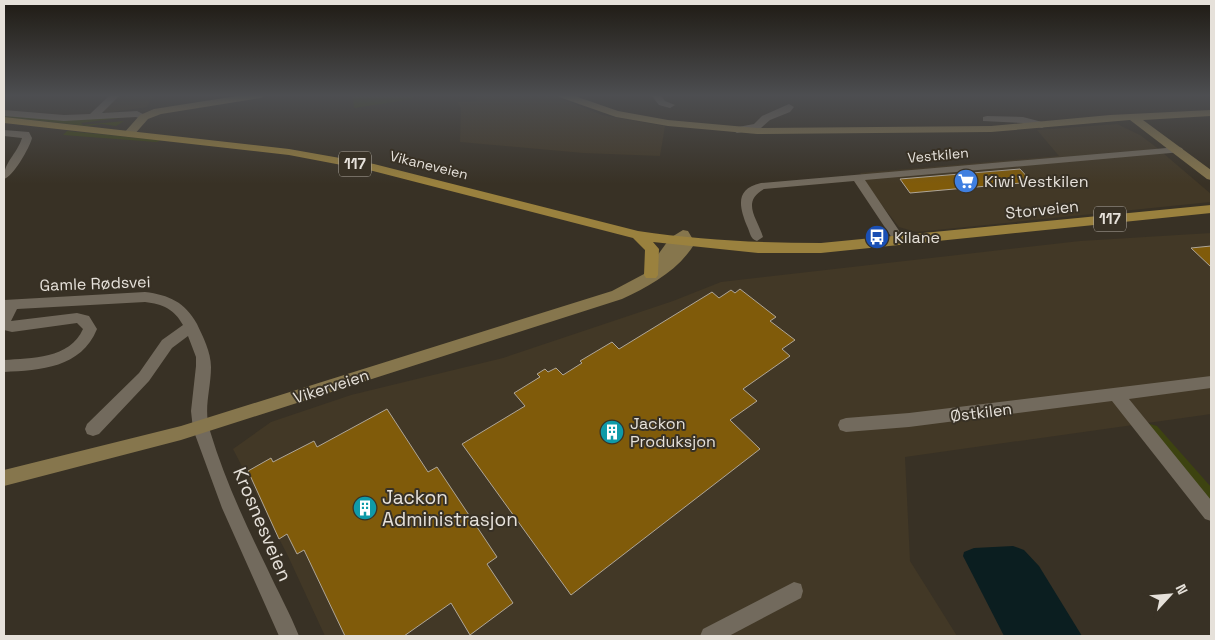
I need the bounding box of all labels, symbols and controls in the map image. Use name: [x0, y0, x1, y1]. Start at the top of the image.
street label: Vestkilen: [907, 143, 969, 167]
street label: Vikaneveien: [388, 147, 470, 183]
road number: 117: [339, 152, 371, 176]
supermarket icon: Kiwi Vestkilen: [953, 168, 979, 194]
place label: Kiwi Vestkilen: [984, 171, 1088, 192]
street label: Storveien: [1004, 195, 1080, 224]
road number: 117: [1094, 206, 1126, 232]
bus stop icon: Kilane: [864, 224, 890, 250]
place label: Kilane: [894, 227, 940, 248]
street label: Gamle Rødsvei: [39, 271, 151, 296]
street label: Vikerveien: [291, 364, 372, 409]
street label: Østkilen: [949, 398, 1013, 427]
place label: Jackon Produksjon: [630, 413, 716, 452]
building icon: Jackon Produksjon: [599, 419, 625, 445]
street label: Krosnesveien: [227, 463, 298, 585]
place label: Jackon Administrasjon: [382, 485, 518, 532]
building icon: Jackon Administrasjon: [352, 495, 378, 521]
north arrow: [1145, 570, 1195, 620]
text: N: [1172, 581, 1192, 597]

